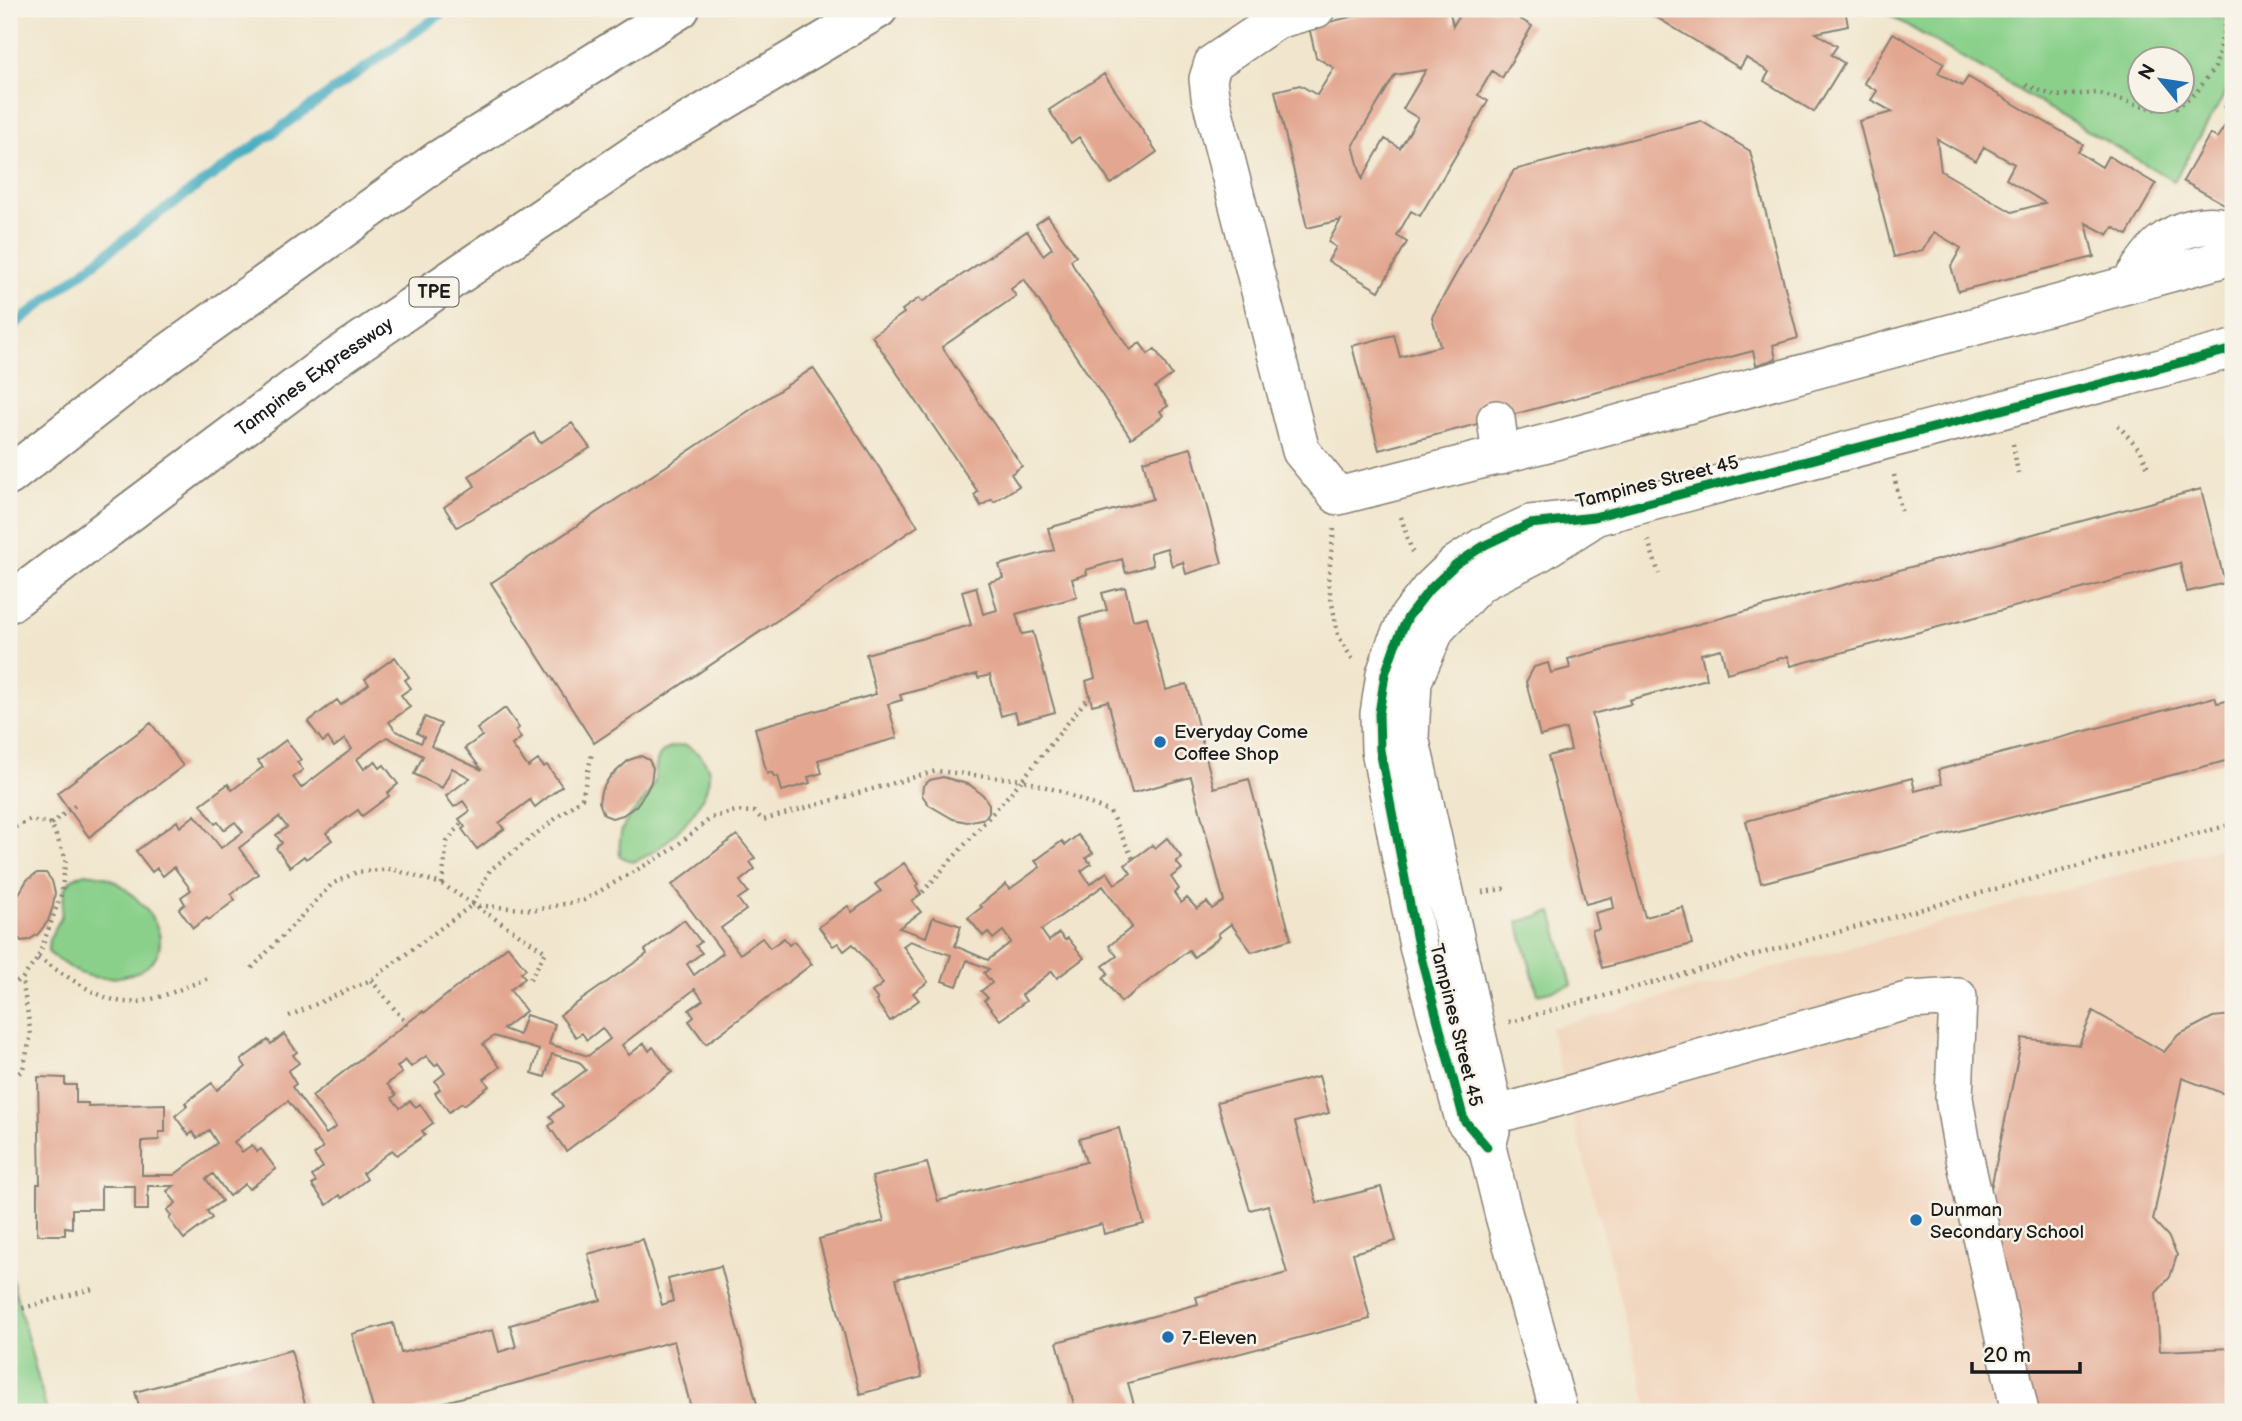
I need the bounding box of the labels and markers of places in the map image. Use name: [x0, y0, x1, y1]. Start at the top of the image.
place label: Everyday Come Coffee Shop: [1174, 721, 1308, 766]
marker: Everyday Come Coffee Shop: [1152, 734, 1168, 750]
place label: Dunman Secondary School: [1930, 1199, 2084, 1244]
marker: Dunman Secondary School: [1908, 1212, 1924, 1228]
place label: 7-Eleven: [1182, 1327, 1257, 1350]
marker: 7-Eleven: [1160, 1329, 1176, 1345]

